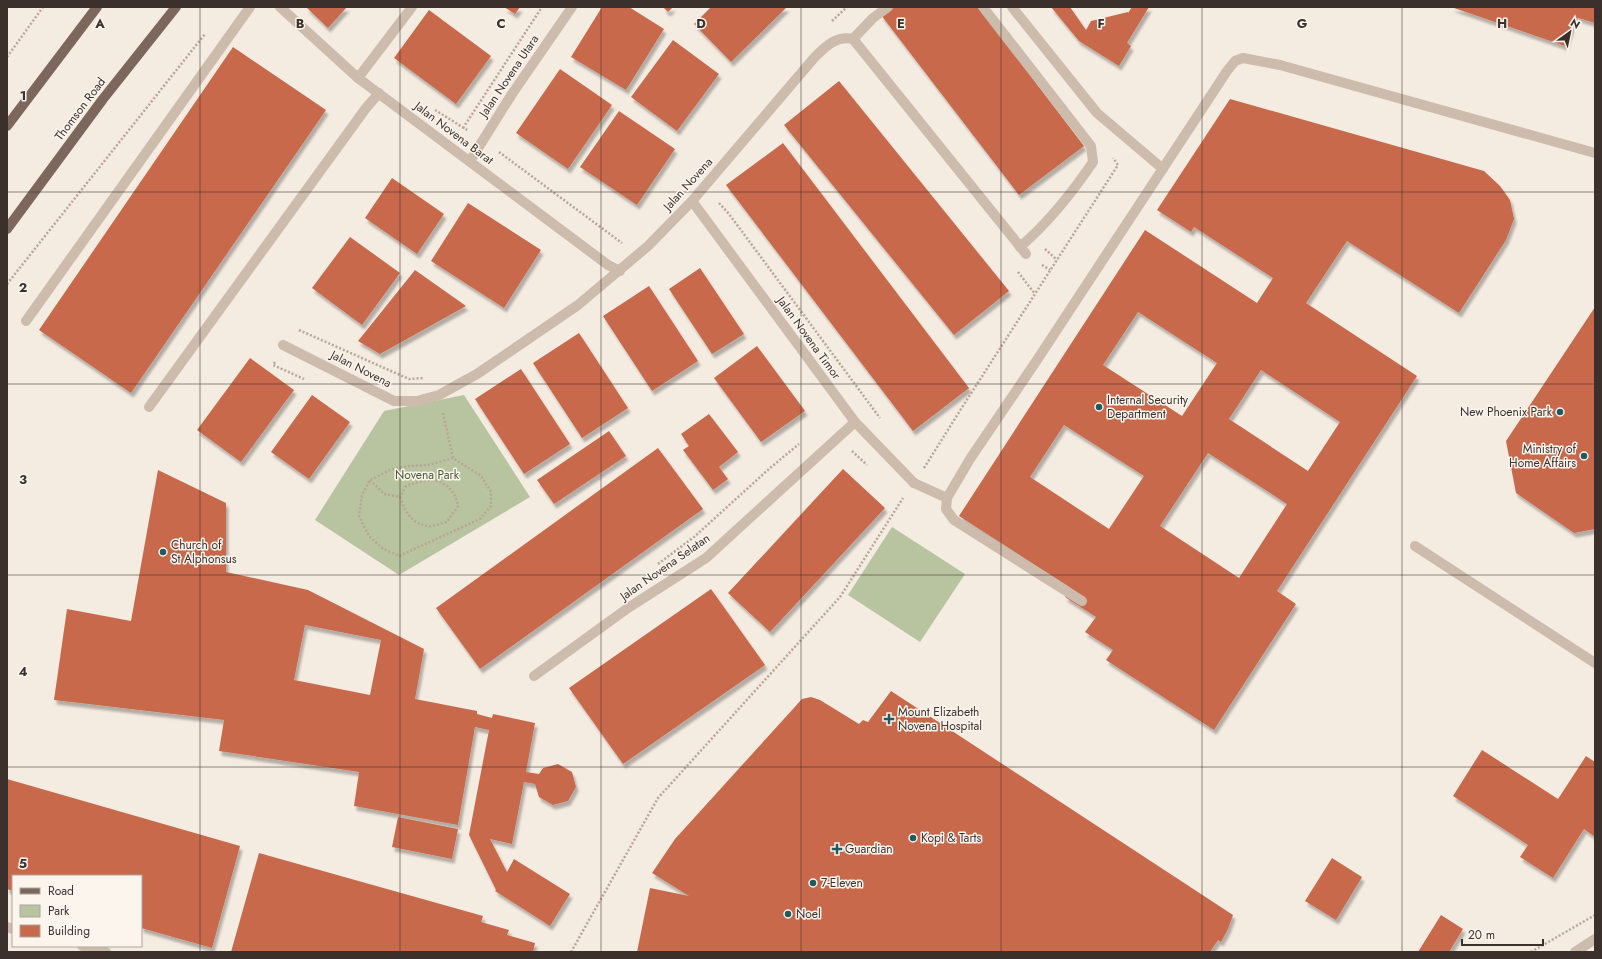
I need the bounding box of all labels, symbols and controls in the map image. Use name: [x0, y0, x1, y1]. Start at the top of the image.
north arrow: [1550, 12, 1590, 52]
text: A: [94, 14, 105, 33]
text: B: [296, 14, 305, 33]
text: C: [496, 14, 506, 33]
text: D: [696, 14, 706, 33]
text: E: [897, 14, 905, 33]
text: F: [1097, 14, 1105, 33]
text: G: [1297, 14, 1308, 33]
text: H: [1497, 14, 1507, 33]
text: N: [1567, 15, 1583, 33]
street label: Jalan Novena Utara: [474, 31, 543, 122]
street label: Thomson Road: [50, 74, 110, 144]
text: 1: [20, 86, 26, 105]
street label: Jalan Novena Barat: [409, 96, 497, 169]
street label: Jalan Novena: [658, 153, 717, 216]
text: 2: [19, 278, 27, 297]
street label: Jalan Novena Timor: [772, 291, 846, 384]
street label: Jalan Novena: [326, 345, 395, 392]
place label: Internal Security Department: [1107, 391, 1189, 423]
marker: Internal Security Department: [1094, 402, 1104, 412]
place label: New Phoenix Park: [1460, 403, 1553, 421]
marker: New Phoenix Park: [1555, 407, 1565, 417]
place label: Ministry of Home Affairs: [1509, 440, 1577, 472]
marker: Ministry of Home Affairs: [1579, 451, 1589, 461]
park label: Novena Park: [395, 466, 460, 484]
text: 3: [19, 470, 27, 489]
street label: Jalan Novena Selatan: [615, 529, 714, 606]
place label: Church of St Alphonsus: [171, 536, 237, 568]
marker: Church of St Alphonsus: [158, 547, 168, 557]
text: 4: [18, 662, 28, 681]
place label: Mount Elizabeth Novena Hospital: [898, 703, 982, 735]
marker: Mount Elizabeth Novena Hospital: [883, 713, 895, 725]
place label: Kopi & Tarts: [921, 829, 981, 847]
marker: Kopi & Tarts: [908, 833, 918, 843]
place label: Guardian: [845, 840, 893, 858]
marker: Guardian: [832, 844, 842, 854]
text: 5: [19, 854, 27, 873]
place label: 7-Eleven: [821, 874, 863, 892]
legend: [12, 875, 142, 947]
marker: 7-Eleven: [808, 878, 818, 888]
text: Road: [48, 882, 74, 900]
text: Park: [48, 902, 70, 920]
place label: Noel: [796, 905, 821, 923]
marker: Noel: [783, 909, 793, 919]
scale bar: [1462, 921, 1543, 947]
text: Building: [48, 922, 90, 940]
text: 20 m: [1468, 926, 1495, 944]

